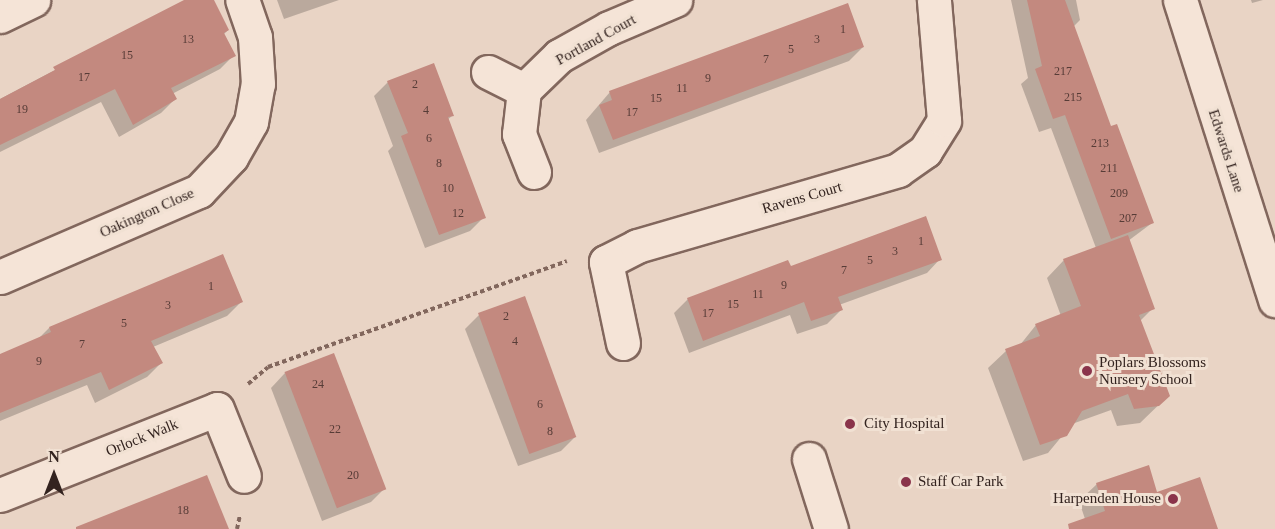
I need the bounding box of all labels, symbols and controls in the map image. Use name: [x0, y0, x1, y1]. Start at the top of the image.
street label: Portland Court: [553, 11, 639, 69]
house number: 1: [840, 23, 846, 37]
house number: 13: [182, 33, 194, 47]
house number: 3: [814, 33, 820, 47]
house number: 5: [788, 43, 794, 57]
house number: 15: [121, 49, 133, 63]
house number: 7: [763, 53, 769, 67]
house number: 217: [1054, 65, 1072, 79]
house number: 17: [78, 71, 90, 85]
house number: 9: [705, 72, 711, 86]
house number: 2: [412, 78, 418, 92]
house number: 11: [676, 82, 688, 96]
house number: 215: [1064, 91, 1082, 105]
house number: 15: [650, 92, 662, 106]
house number: 19: [16, 103, 28, 117]
house number: 4: [423, 104, 429, 118]
house number: 17: [626, 106, 638, 120]
street label: Edwards Lane: [1204, 107, 1248, 195]
house number: 6: [426, 132, 432, 146]
house number: 213: [1091, 137, 1109, 151]
house number: 8: [436, 157, 442, 171]
house number: 211: [1100, 162, 1118, 176]
street label: Ravens Court: [760, 178, 844, 218]
house number: 10: [442, 182, 454, 196]
street label: Oakington Close: [97, 184, 197, 242]
house number: 209: [1110, 187, 1128, 201]
house number: 12: [452, 207, 464, 221]
house number: 207: [1119, 212, 1137, 226]
house number: 1: [918, 235, 924, 249]
house number: 3: [892, 245, 898, 259]
house number: 5: [867, 254, 873, 268]
house number: 7: [841, 264, 847, 278]
house number: 9: [781, 279, 787, 293]
house number: 1: [208, 280, 214, 294]
house number: 11: [752, 288, 764, 302]
house number: 15: [727, 298, 739, 312]
house number: 3: [165, 299, 171, 313]
house number: 17: [702, 307, 714, 321]
house number: 2: [503, 310, 509, 324]
house number: 5: [121, 317, 127, 331]
house number: 4: [512, 335, 518, 349]
house number: 7: [79, 338, 85, 352]
place label: Poplars Blossoms Nursery School: [1099, 353, 1206, 388]
house number: 9: [36, 355, 42, 369]
marker: Poplars Blossoms Nursery School: [1080, 364, 1094, 378]
house number: 24: [312, 378, 324, 392]
house number: 6: [537, 398, 543, 412]
street label: Orlock Walk: [103, 415, 181, 461]
marker: City Hospital: [841, 415, 859, 433]
place label: City Hospital: [864, 415, 944, 433]
house number: 22: [329, 423, 341, 437]
house number: 8: [547, 425, 553, 439]
north arrow: [24, 445, 84, 505]
text: N: [48, 448, 60, 465]
house number: 20: [347, 469, 359, 483]
place label: Staff Car Park: [918, 473, 1004, 491]
marker: Staff Car Park: [899, 475, 913, 489]
place label: Harpenden House: [1053, 490, 1161, 508]
marker: Harpenden House: [1166, 492, 1180, 506]
house number: 18: [177, 504, 189, 518]

